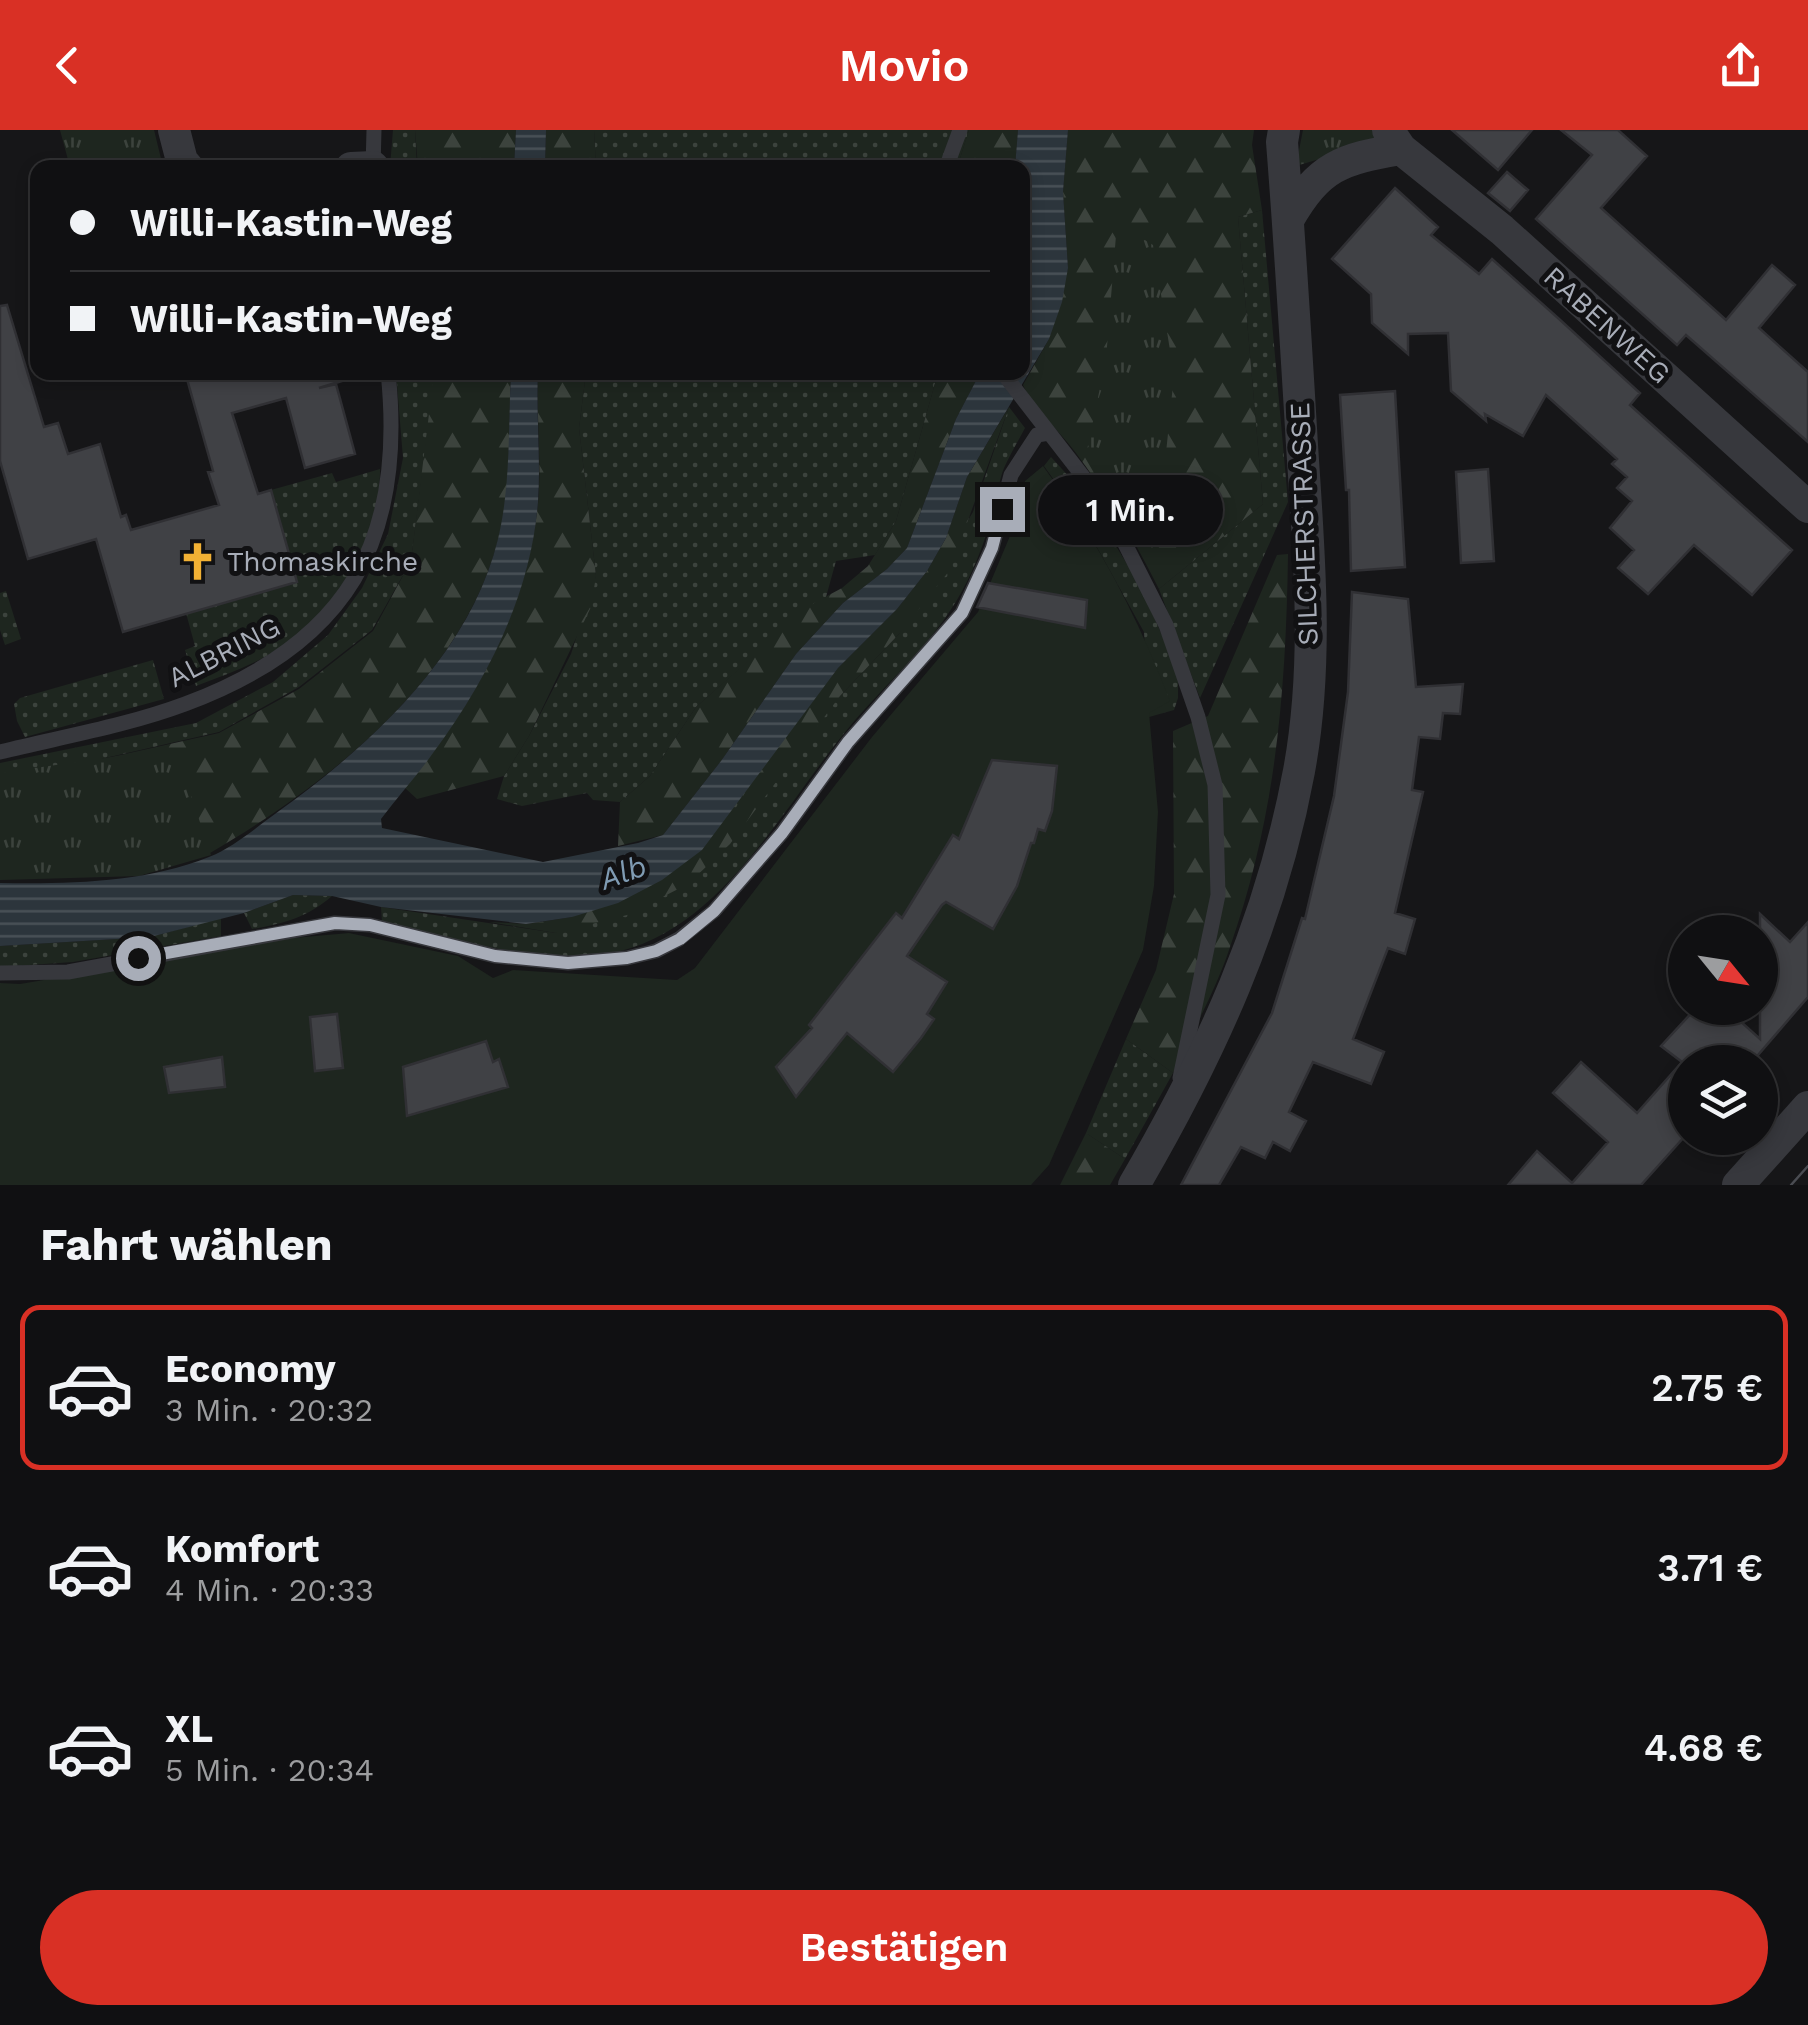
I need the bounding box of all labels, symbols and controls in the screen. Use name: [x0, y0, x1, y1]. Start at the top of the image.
icon: back: [40, 38, 95, 93]
icon: share: [1713, 38, 1768, 93]
text: Movio: [839, 39, 969, 92]
text: Willi-Kastin-Weg: [130, 201, 452, 245]
street label: RABENWEG: [1537, 260, 1677, 390]
text: Willi-Kastin-Weg: [130, 297, 452, 341]
street label: SILCHERSTRASSE: [1283, 402, 1325, 646]
callout: 1 Min.: [1037, 474, 1222, 544]
route end: [980, 487, 1025, 532]
text: 1 Min.: [1086, 491, 1175, 529]
church icon: Thomaskirche: [176, 540, 218, 582]
place label: Thomaskirche: [227, 545, 418, 578]
street label: ALBRING: [162, 610, 286, 694]
water label: Alb: [593, 848, 651, 897]
north arrow: [1668, 915, 1778, 1025]
map controls: [1668, 915, 1778, 1155]
route start: [116, 936, 161, 981]
button: layers: [1668, 1045, 1778, 1155]
text: Fahrt wählen: [40, 1218, 333, 1271]
icon: car: [45, 1343, 135, 1433]
text: Economy: [165, 1347, 336, 1391]
text: 2.75 €: [1651, 1366, 1763, 1410]
text: 3 Min. · 20:32: [165, 1391, 373, 1429]
icon: car: [45, 1523, 135, 1613]
text: Komfort: [165, 1527, 319, 1571]
text: 3.71 €: [1657, 1546, 1763, 1590]
text: 4 Min. · 20:33: [165, 1571, 374, 1609]
icon: car: [45, 1703, 135, 1793]
text: XL: [165, 1707, 213, 1751]
text: 4.68 €: [1644, 1726, 1763, 1770]
text: 5 Min. · 20:34: [165, 1751, 374, 1789]
button: Bestätigen: [40, 1890, 1768, 2005]

